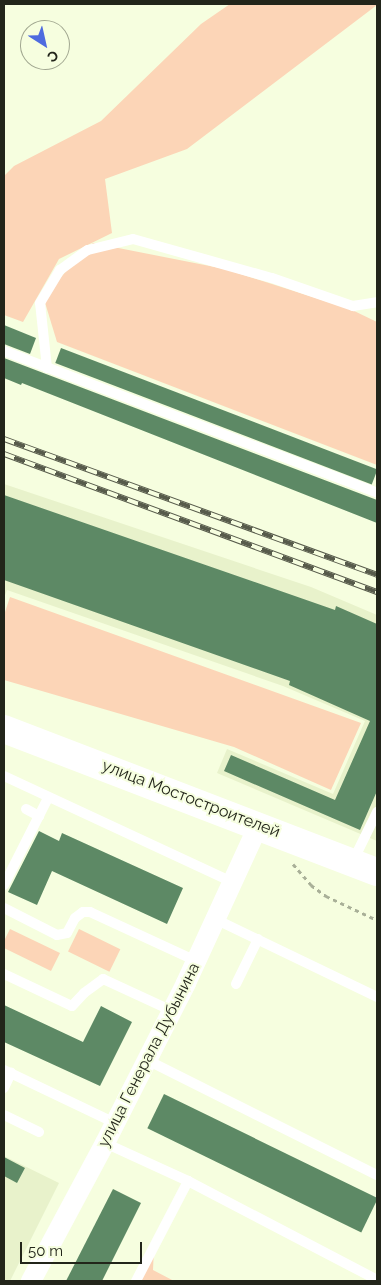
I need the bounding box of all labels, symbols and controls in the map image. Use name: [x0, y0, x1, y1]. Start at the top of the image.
north arrow: [20, 20, 70, 70]
text: С: [45, 47, 62, 66]
street label: улица Мостостроителей: [99, 756, 283, 842]
street label: улица Генерала Дубынина: [94, 960, 204, 1150]
scale bar: [22, 1232, 145, 1264]
text: 50 m: [28, 1242, 63, 1260]

